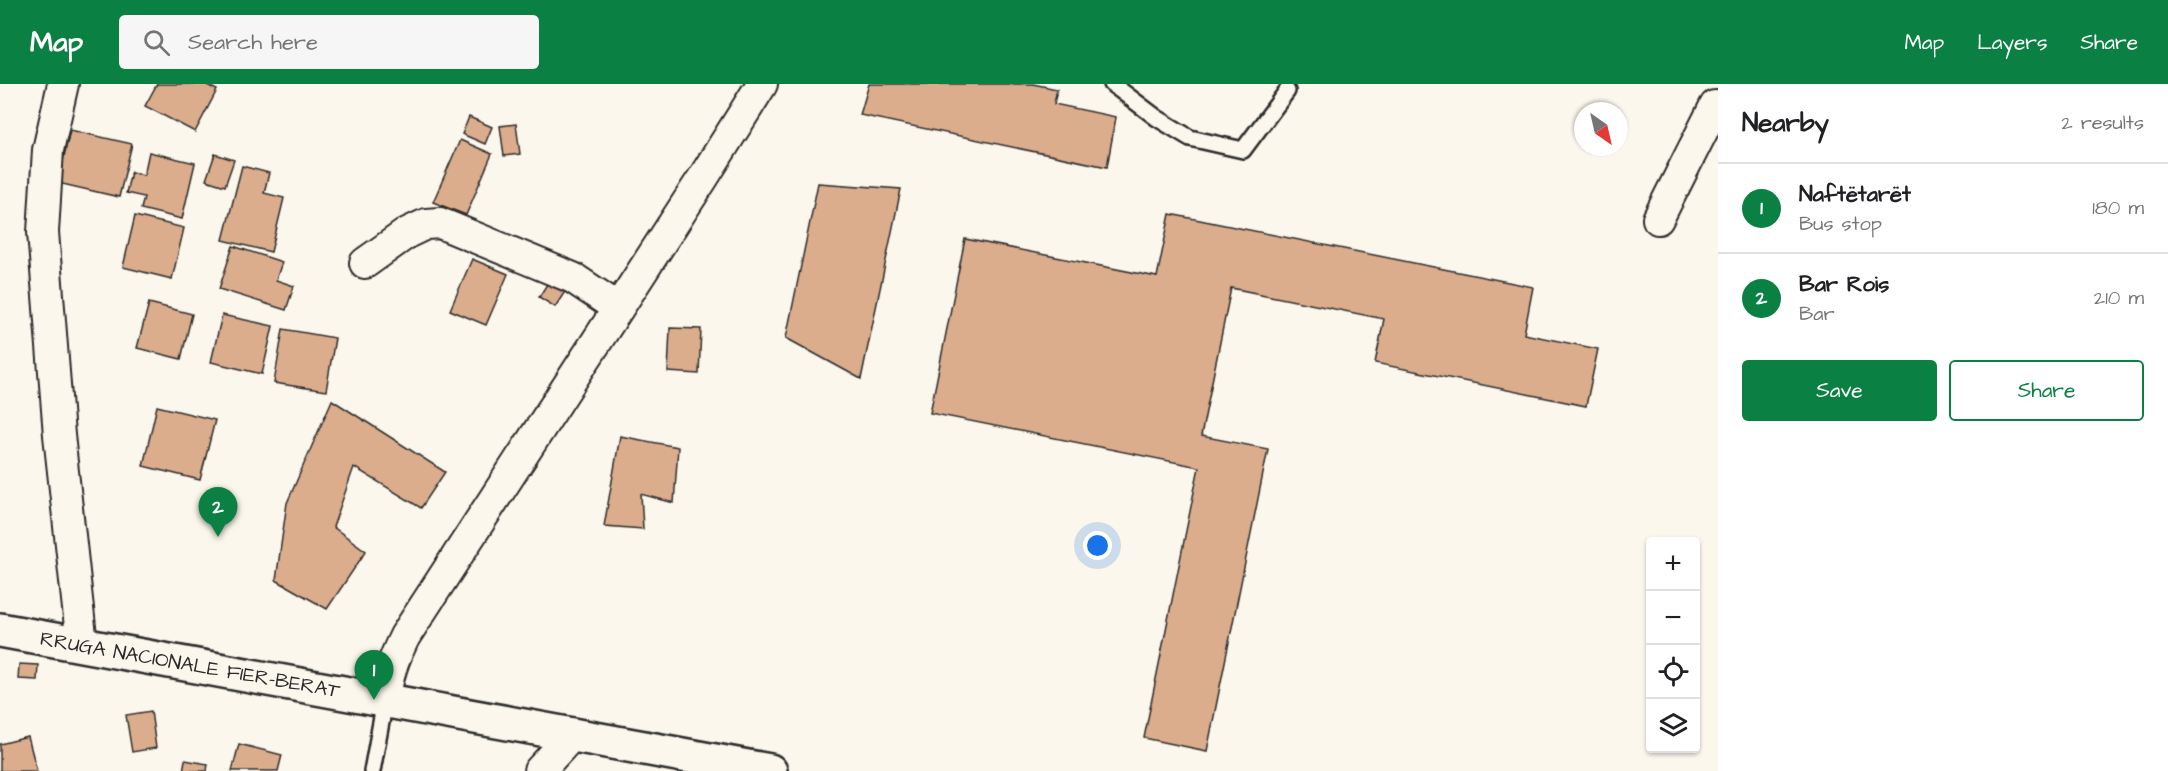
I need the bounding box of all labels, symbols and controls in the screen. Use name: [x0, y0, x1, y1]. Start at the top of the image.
search box: [119, 15, 539, 69]
text: Map: [30, 23, 83, 62]
icon: search: [140, 26, 173, 59]
text: Search here: [188, 27, 318, 58]
text: Map: [1904, 28, 1944, 57]
text: Layers: [1977, 28, 2047, 57]
text: Share: [2080, 28, 2138, 57]
north arrow: [1574, 102, 1628, 156]
text: Nearby: [1742, 105, 1829, 141]
text: 2 results: [2061, 109, 2144, 137]
text: Naftëtarët: [1799, 179, 1911, 210]
text: 1: [1760, 194, 1763, 222]
text: 180 m: [2092, 194, 2144, 222]
text: Bus stop: [1799, 210, 1882, 238]
text: Bar Rois: [1799, 269, 1889, 300]
text: 2: [1756, 284, 1767, 312]
text: 210 m: [2094, 284, 2144, 312]
text: Bar: [1799, 300, 1834, 328]
button: Save: [1742, 360, 1937, 421]
button: Share: [1949, 360, 2144, 421]
pin: 2: [198, 488, 238, 537]
your location: [1083, 531, 1112, 560]
map controls: [1646, 537, 1700, 753]
button: +: [1646, 537, 1700, 591]
button: −: [1646, 591, 1700, 645]
street label: RRUGA NACIONALE FIER-BERAT: [38, 625, 343, 705]
button: locate: [1646, 645, 1700, 699]
pin: 1: [354, 650, 394, 700]
button: layers: [1646, 699, 1700, 753]

